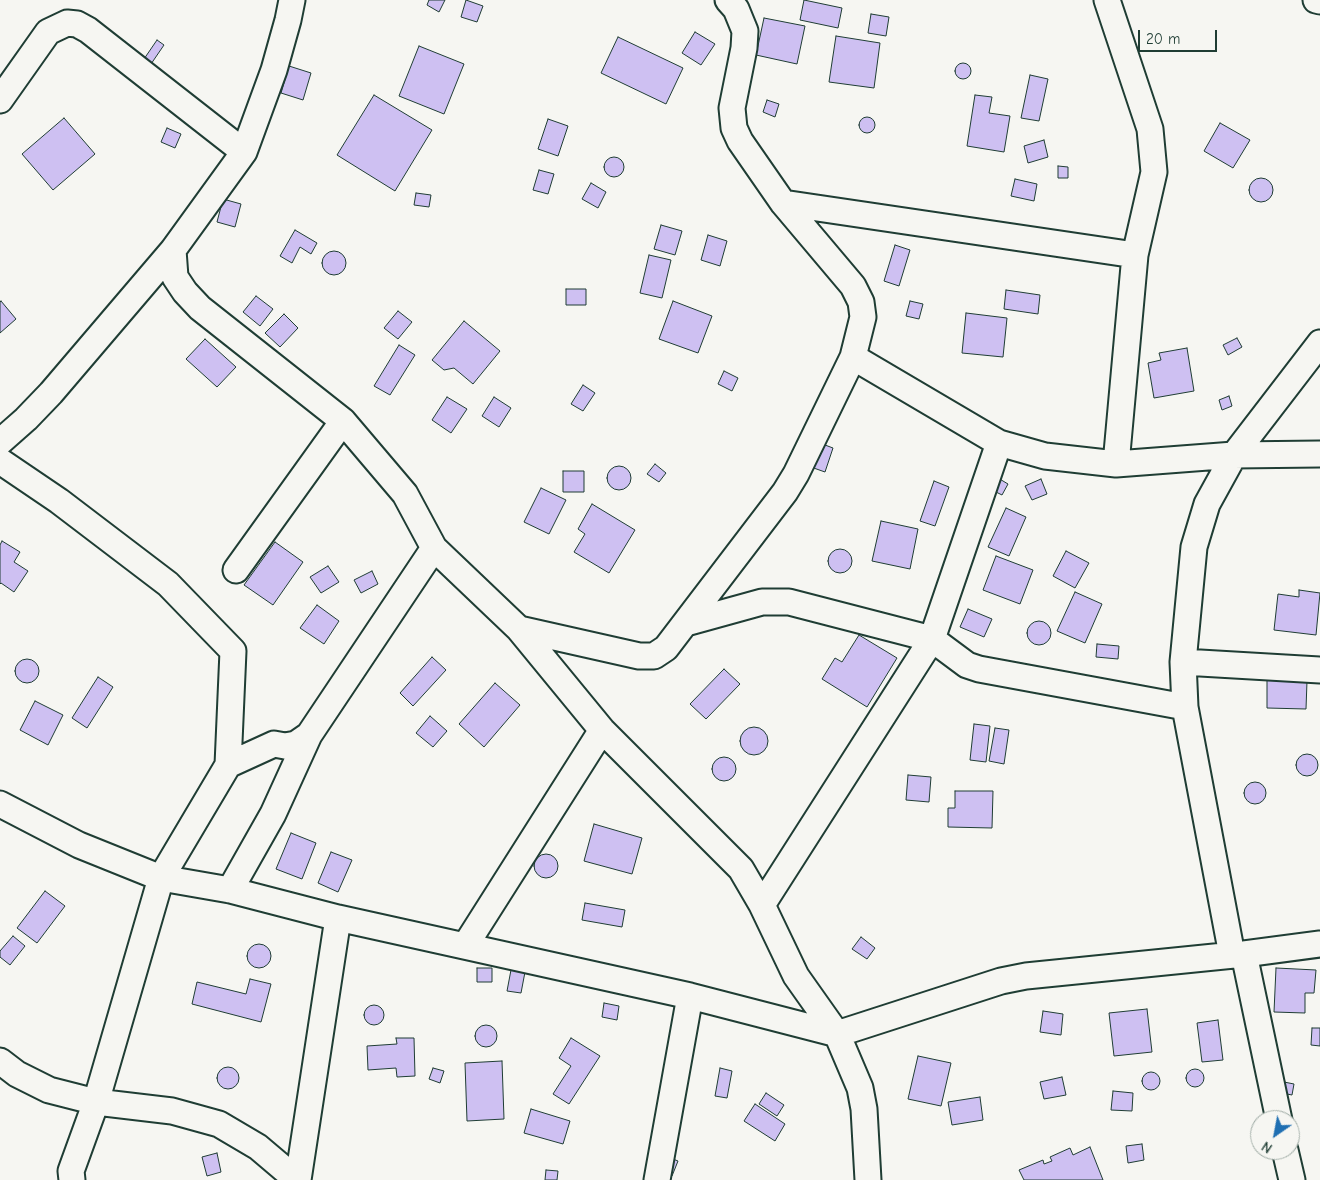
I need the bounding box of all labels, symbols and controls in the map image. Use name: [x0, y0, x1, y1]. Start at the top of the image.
scale bar: [1140, 20, 1219, 52]
text: 20 m: [1146, 30, 1180, 48]
north arrow: [1250, 1110, 1300, 1160]
text: N: [1259, 1138, 1276, 1157]

